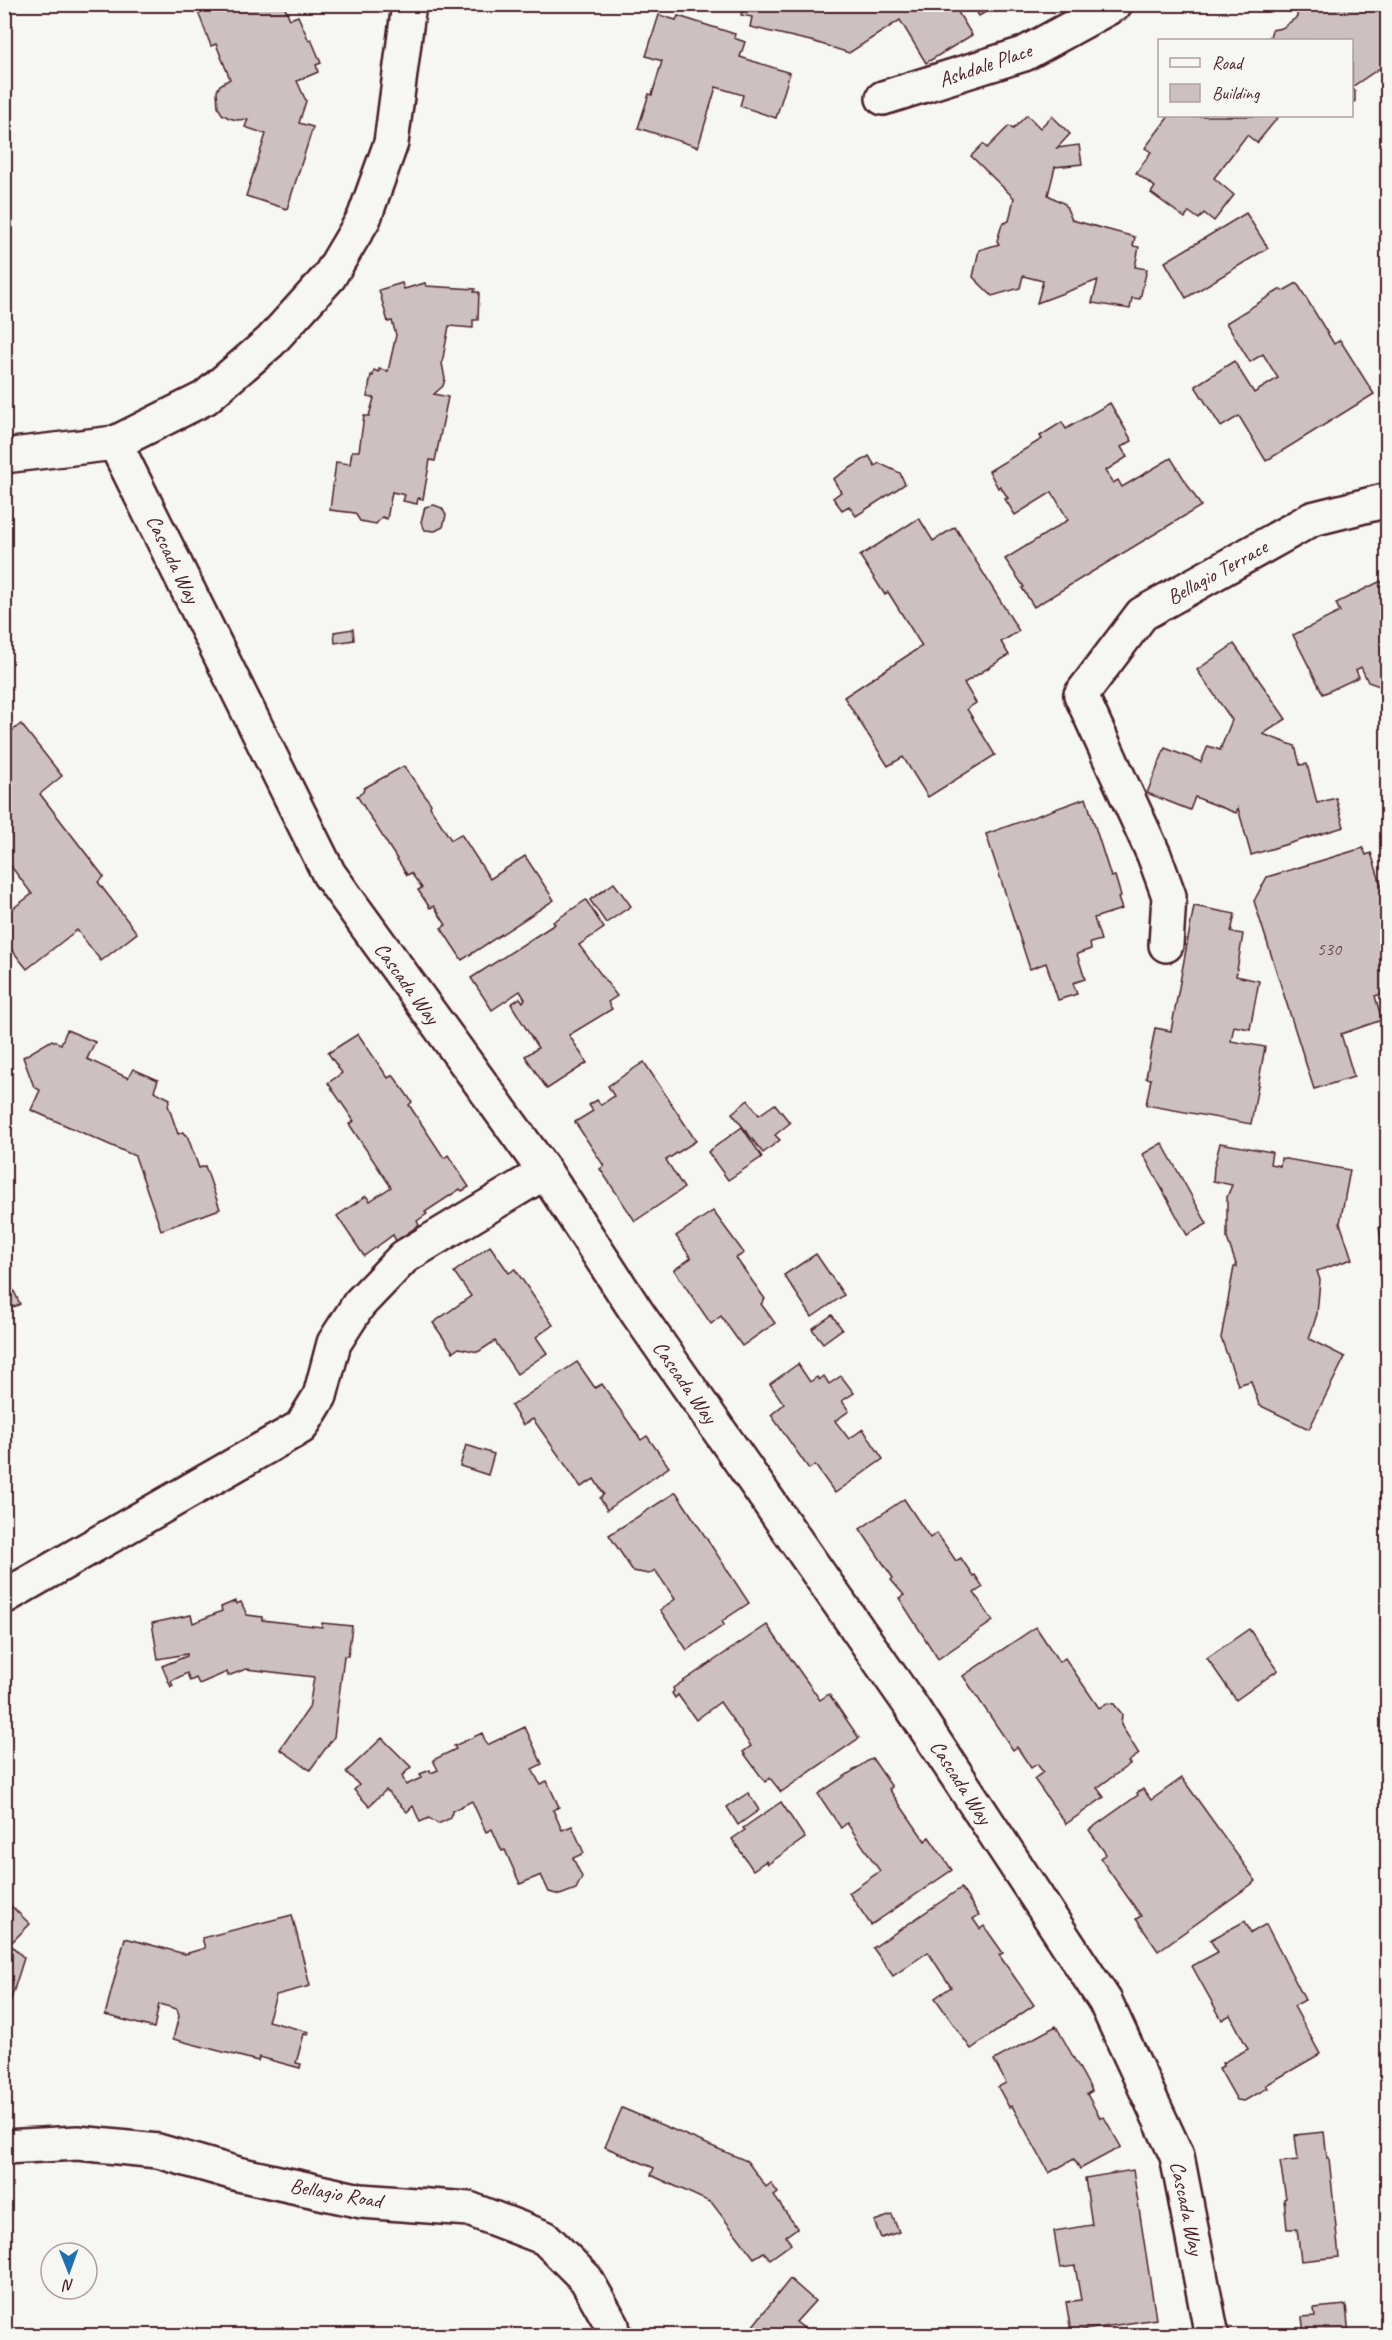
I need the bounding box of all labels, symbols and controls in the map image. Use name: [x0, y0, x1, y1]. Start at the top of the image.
street label: Ashdale Place: [935, 36, 1037, 93]
legend: [1158, 39, 1353, 117]
text: Road: [1212, 52, 1245, 74]
text: Building: [1212, 82, 1261, 104]
street label: Cascada Way: [140, 511, 206, 609]
street label: Bellagio Terrace: [1162, 533, 1274, 610]
street label: Cascada Way: [369, 937, 447, 1031]
house number: 530: [1317, 938, 1343, 960]
street label: Cascada Way: [647, 1336, 724, 1430]
street label: Cascada Way: [924, 1735, 999, 1830]
street label: Cascada Way: [1164, 2159, 1210, 2259]
street label: Bellagio Road: [288, 2172, 388, 2215]
north arrow: [39, 2241, 99, 2301]
text: N: [61, 2275, 74, 2295]

